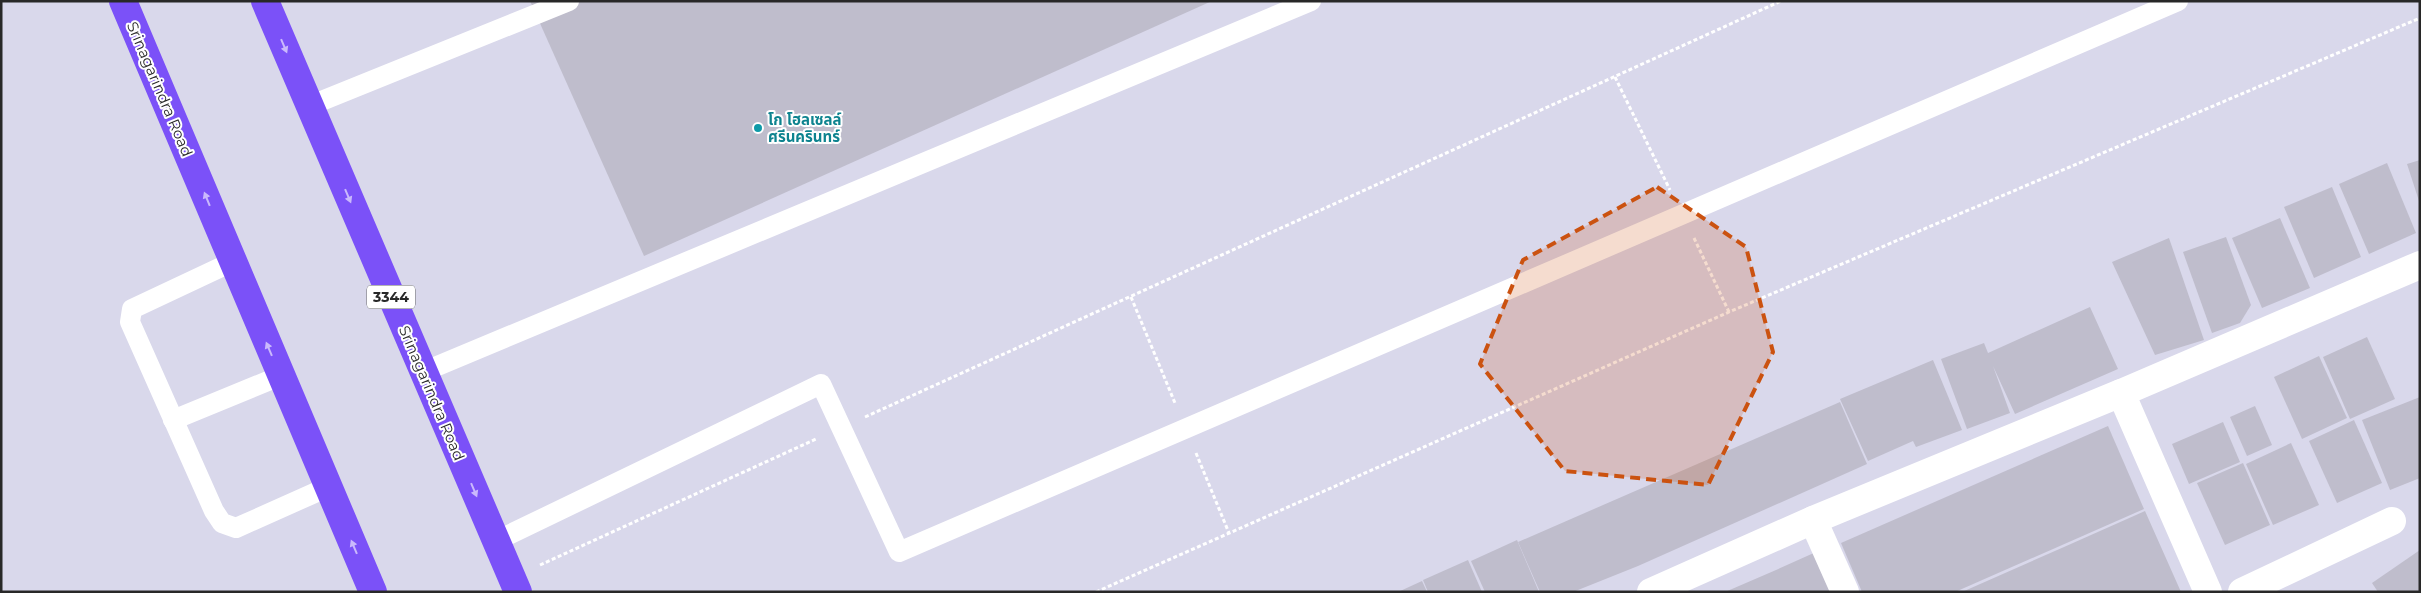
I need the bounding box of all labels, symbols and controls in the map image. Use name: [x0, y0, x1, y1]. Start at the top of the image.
street label: Srinagarindra Road: [123, 19, 197, 159]
one-way arrow: [280, 39, 288, 53]
place label: โก โฮลเซลล์ ศรีนครินทร์: [768, 110, 842, 146]
marker: โก โฮลเซลล์ ศรีนครินทร์: [752, 122, 764, 134]
one-way arrow: [344, 189, 352, 203]
one-way arrow: [202, 192, 210, 206]
road number: 3344: [367, 286, 415, 308]
street label: Srinagarindra Road: [395, 323, 469, 463]
one-way arrow: [264, 342, 272, 356]
one-way arrow: [470, 483, 478, 497]
one-way arrow: [349, 540, 357, 554]

